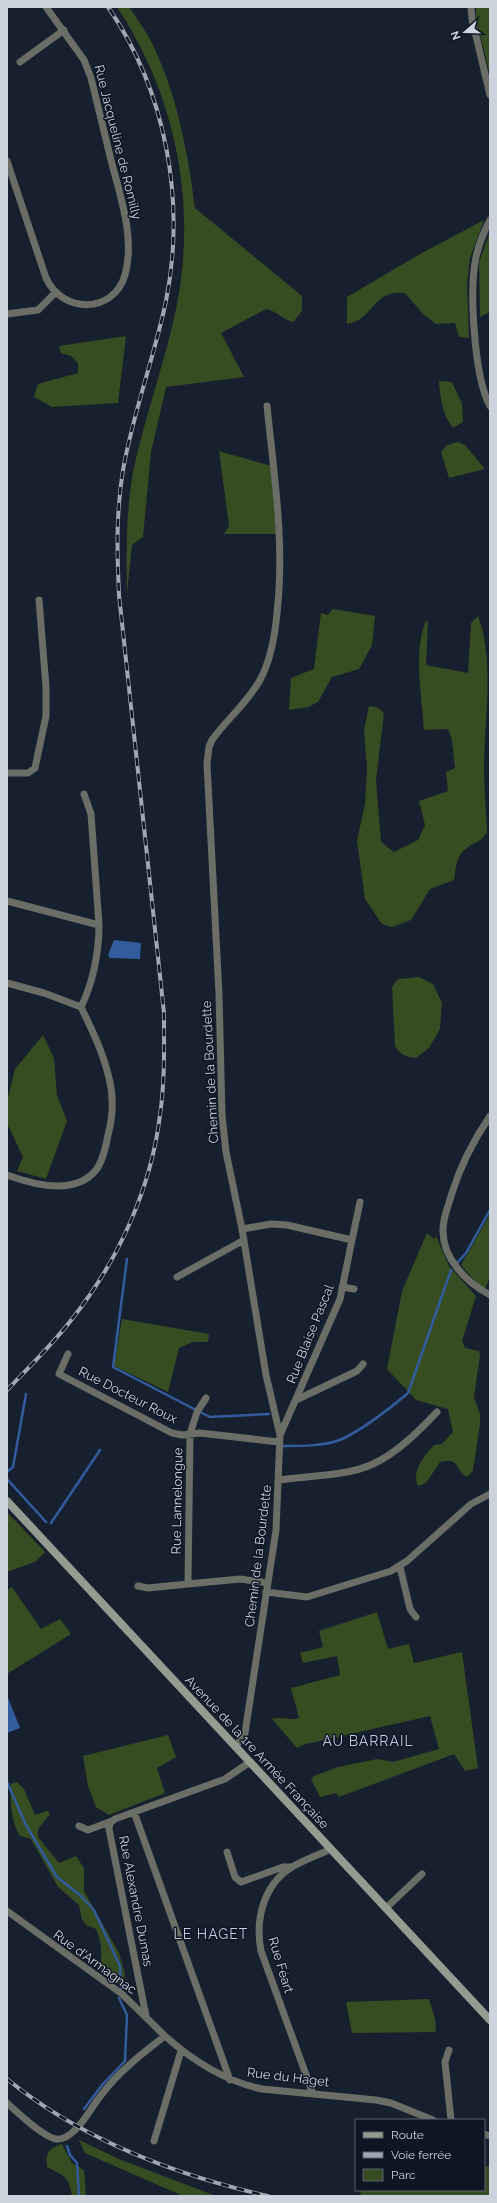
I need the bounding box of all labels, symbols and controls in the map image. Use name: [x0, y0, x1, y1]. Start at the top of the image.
north arrow: [445, 12, 485, 52]
text: N: [449, 29, 464, 41]
street label: Rue Jacqueline de Romilly: [91, 63, 145, 221]
street label: Chemin de la Bourdette: [199, 1000, 221, 1144]
street label: Rue Blaise Pascal: [283, 1282, 337, 1386]
street label: Rue Docteur Roux: [76, 1364, 180, 1427]
street label: Rue Lannelongue: [169, 1447, 185, 1554]
street label: Chemin de la Bourdette: [242, 1484, 274, 1628]
street label: Avenue de la 1re Armée Française: [182, 1672, 332, 1832]
district label: AU BARRAIL: [322, 1733, 414, 1749]
street label: Rue Alexandre Dumas: [116, 1834, 156, 1968]
district label: LE HAGET: [174, 1926, 248, 1942]
street label: Rue d'Armagnac: [51, 1927, 139, 1997]
street label: Rue Féart: [265, 1935, 297, 1995]
street label: Rue du Haget: [246, 2065, 331, 2090]
legend: [355, 2119, 485, 2191]
text: Route: [391, 2128, 424, 2142]
text: Voie ferrée: [391, 2148, 451, 2162]
text: Parc: [391, 2168, 416, 2182]

